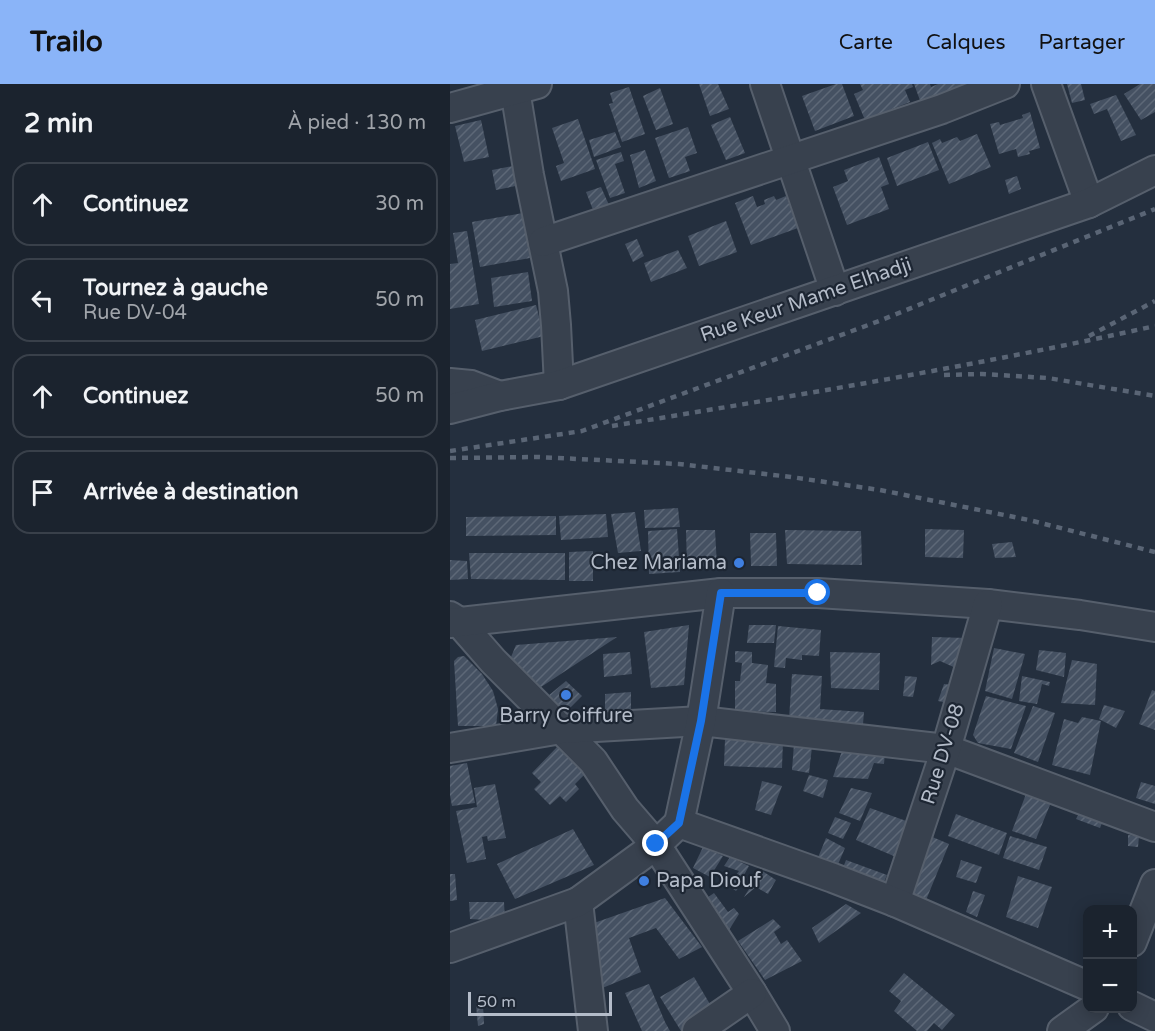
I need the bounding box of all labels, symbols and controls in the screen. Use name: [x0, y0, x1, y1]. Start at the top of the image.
text: Trailo: [30, 25, 103, 59]
text: Carte: [839, 30, 893, 55]
text: Calques: [926, 30, 1006, 55]
text: Partager: [1039, 30, 1125, 55]
text: 2 min: [24, 108, 93, 139]
text: À pied · 130 m: [288, 111, 426, 135]
icon: ahead: [26, 188, 59, 221]
text: Continuez: [83, 191, 188, 217]
text: 30 m: [375, 192, 424, 216]
street label: Rue Keur Mame Elhadji: [697, 253, 915, 347]
text: Tournez à gauche: [83, 275, 268, 301]
icon: left: [26, 284, 59, 317]
text: 50 m: [375, 288, 424, 312]
text: Rue DV-04: [83, 301, 187, 325]
icon: ahead: [26, 380, 59, 413]
text: Continuez: [83, 383, 188, 409]
text: 50 m: [375, 384, 424, 408]
icon: arrive: [26, 476, 59, 509]
text: Arrivée à destination: [83, 479, 299, 505]
place label: Chez Mariama: [590, 551, 727, 575]
marker: Chez Mariama: [732, 556, 746, 570]
route start: [804, 579, 830, 605]
marker: Barry Coiffure: [559, 688, 573, 702]
street label: Rue DV-08: [916, 701, 970, 807]
place label: Barry Coiffure: [499, 704, 633, 728]
route end: [642, 830, 668, 856]
place label: Papa Diouf: [656, 869, 761, 893]
marker: Papa Diouf: [637, 874, 651, 888]
map controls: [1083, 905, 1137, 1013]
button: +: [1083, 905, 1137, 959]
button: −: [1083, 959, 1137, 1013]
scale bar: [468, 989, 612, 1016]
text: 50 m: [477, 992, 516, 1012]

